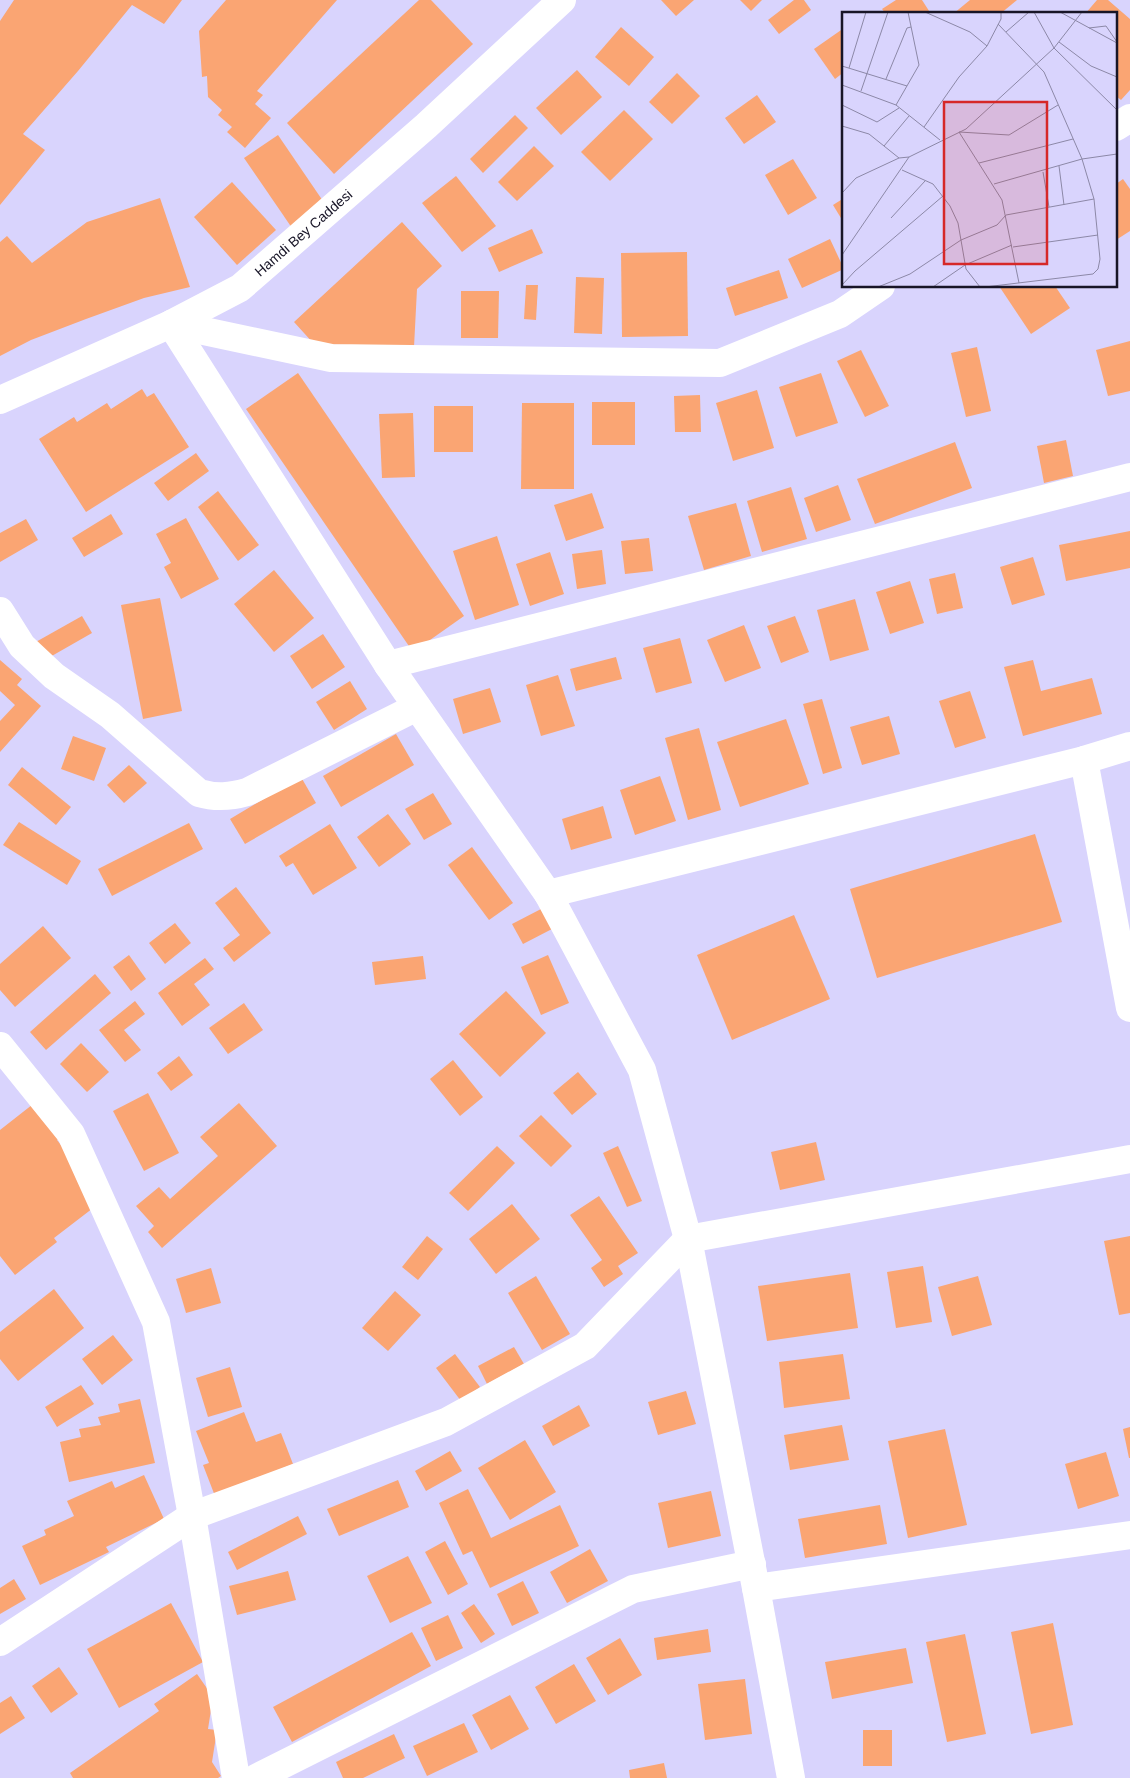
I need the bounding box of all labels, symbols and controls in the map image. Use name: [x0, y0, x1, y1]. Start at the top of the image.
inset map: [842, 12, 1118, 288]
street label: Hamdi Bey Caddesi: [251, 186, 355, 280]

